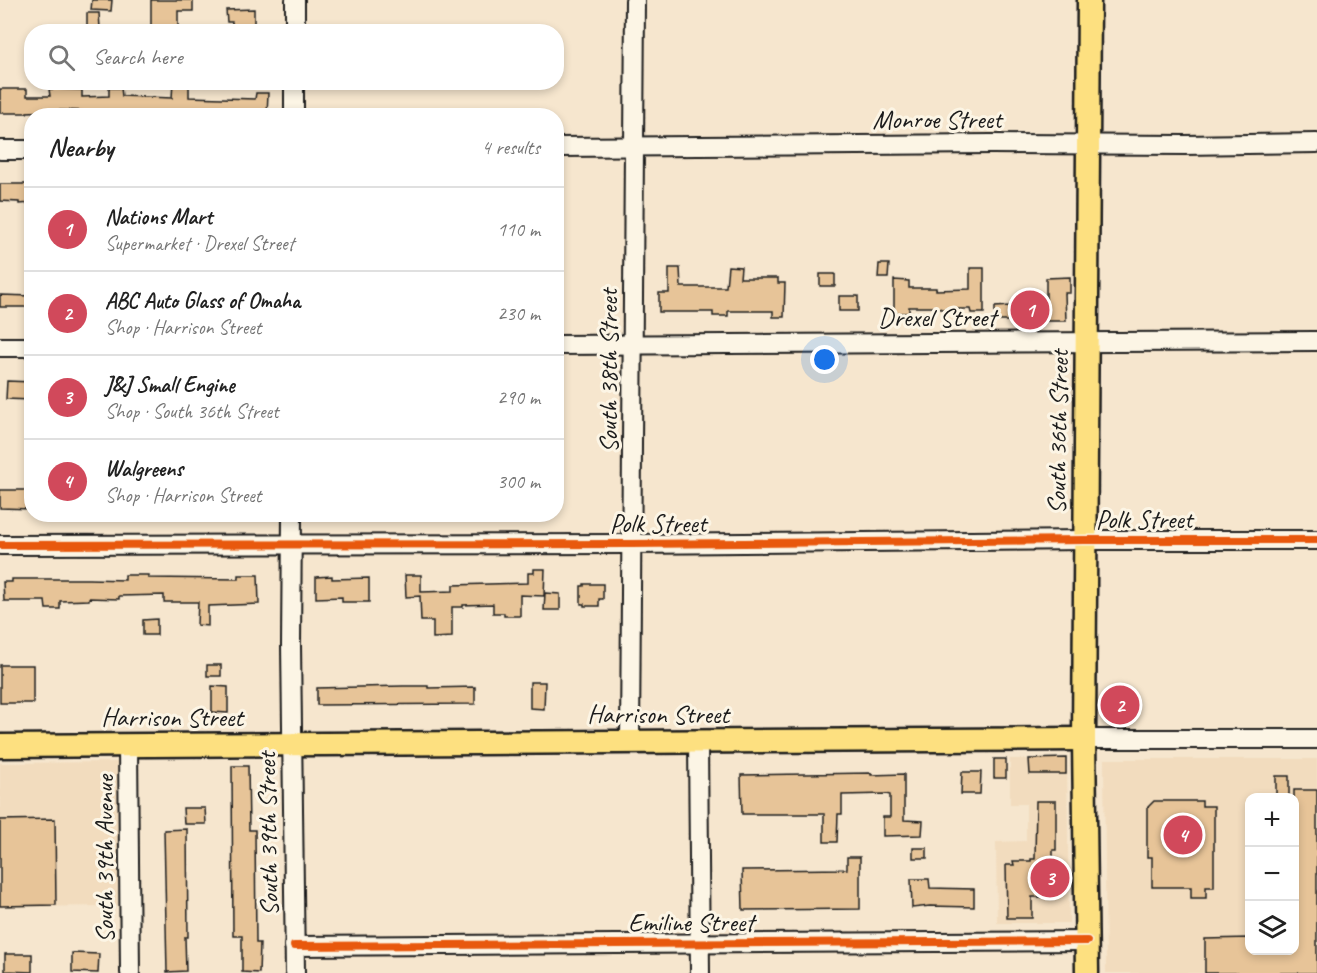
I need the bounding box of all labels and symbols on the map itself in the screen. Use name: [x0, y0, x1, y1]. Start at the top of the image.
street label: Monroe Street: [873, 103, 1004, 136]
street label: South 38th Street: [592, 287, 625, 453]
pin: 1: [1010, 288, 1050, 332]
street label: Drexel Street: [878, 301, 999, 334]
your location: [810, 345, 839, 374]
street label: South 36th Street: [1040, 347, 1076, 514]
street label: Polk Street: [1096, 503, 1195, 536]
street label: Polk Street: [610, 507, 709, 540]
pin: 2: [1100, 682, 1140, 728]
street label: Harrison Street: [587, 698, 731, 731]
street label: Harrison Street: [101, 701, 245, 734]
street label: South 39th Street: [250, 749, 286, 916]
street label: South 39th Avenue: [88, 774, 121, 943]
pin: 4: [1164, 812, 1202, 858]
pin: 3: [1030, 856, 1070, 900]
street label: Emiline Street: [628, 906, 757, 939]

